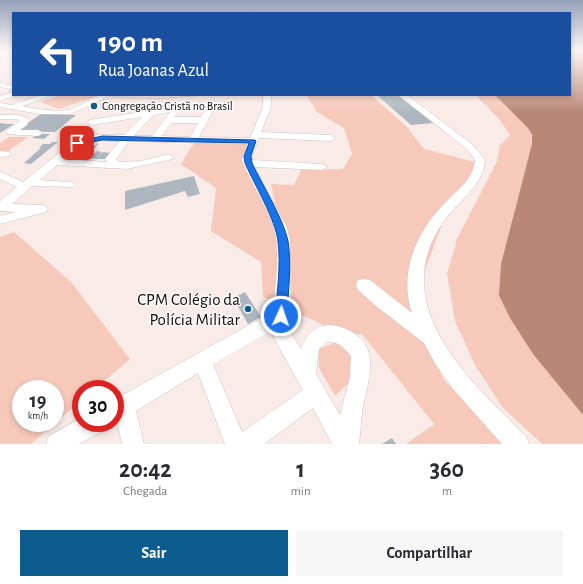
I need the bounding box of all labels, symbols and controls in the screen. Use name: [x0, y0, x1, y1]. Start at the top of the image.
icon: left: [32, 28, 84, 80]
text: 190 m: [98, 29, 163, 57]
text: Rua Joanas Azul: [98, 62, 209, 80]
place label: Congregação Cristã no Brasil: [102, 100, 233, 112]
marker: Congregação Cristã no Brasil: [89, 101, 99, 111]
pin: [60, 126, 94, 160]
icon: arrive: [66, 132, 88, 154]
place label: CPM Colégio da Polícia Militar: [137, 291, 241, 328]
position arrow: [260, 295, 302, 337]
marker: CPM Colégio da Polícia Militar: [243, 304, 253, 314]
speed limit sign: 30: [72, 380, 124, 432]
text: 19: [30, 391, 46, 411]
text: km/h: [28, 411, 48, 421]
text: 20:42: [119, 458, 172, 482]
text: 1: [296, 458, 305, 482]
text: 360: [430, 458, 464, 482]
text: Chegada: [123, 485, 167, 498]
text: min: [290, 485, 311, 498]
text: m: [442, 485, 452, 498]
button: Sair: [20, 530, 288, 576]
button: Compartilhar: [296, 530, 563, 576]

